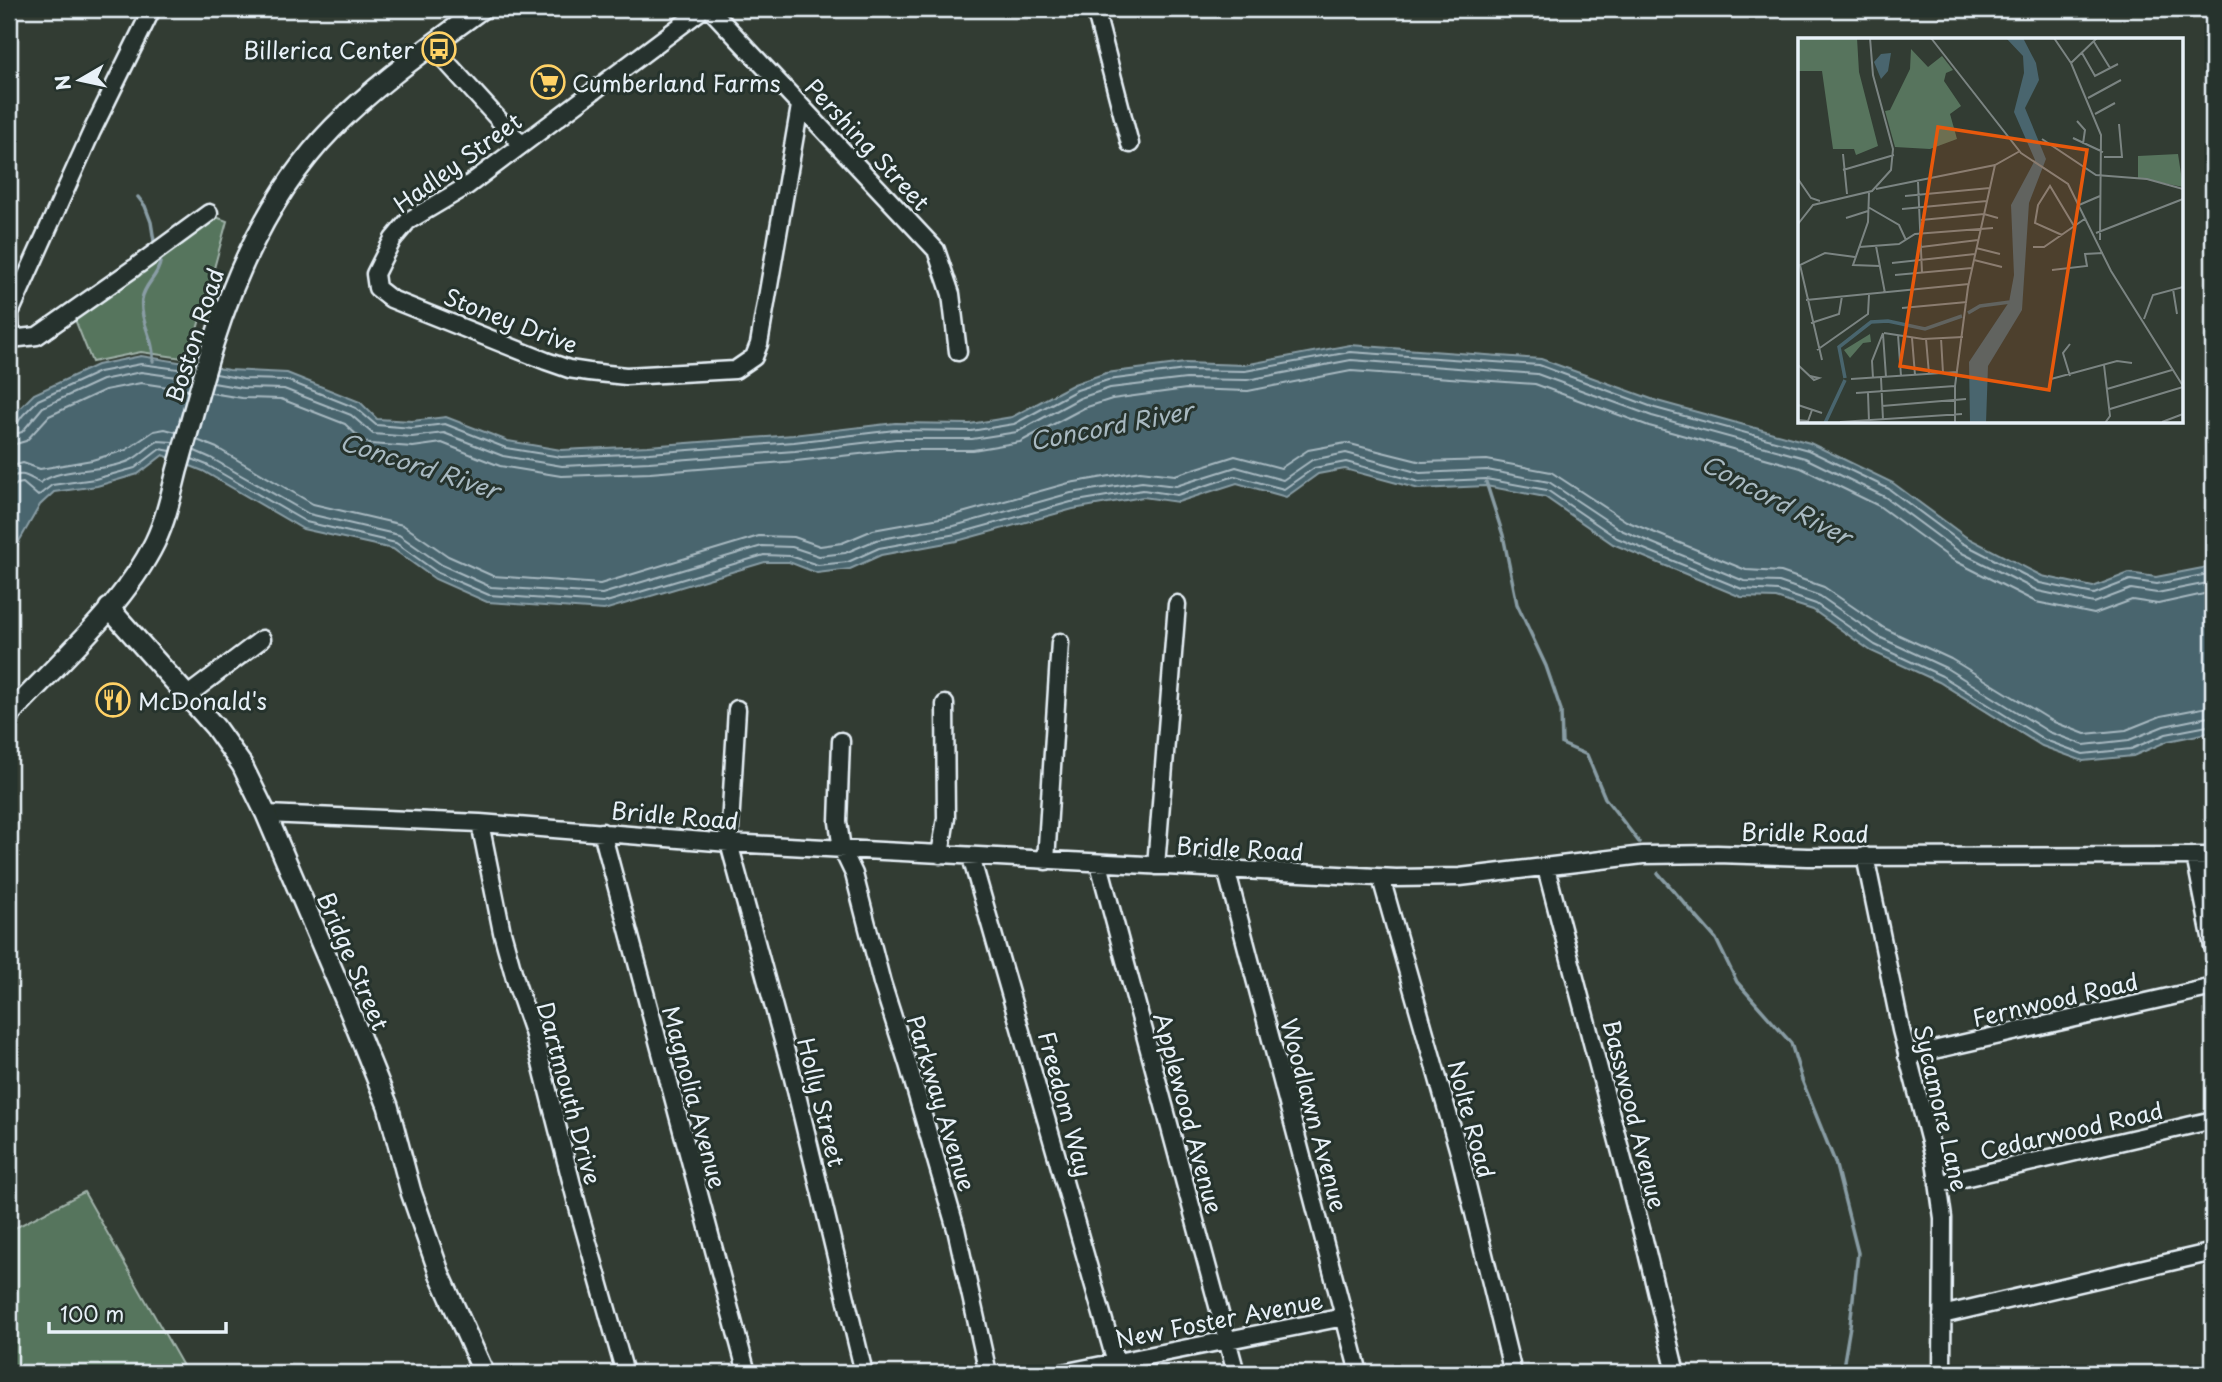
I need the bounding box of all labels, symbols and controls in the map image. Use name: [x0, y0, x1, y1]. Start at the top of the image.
bus stop icon: Billerica Center: [420, 30, 458, 68]
place label: Billerica Center: [243, 32, 414, 67]
inset map: [1798, 38, 2184, 424]
north arrow: [46, 46, 116, 116]
supermarket icon: Cumberland Farms: [529, 63, 567, 101]
place label: Cumberland Farms: [572, 65, 781, 100]
street label: Pershing Street: [797, 70, 939, 218]
text: N: [47, 73, 77, 92]
street label: Hadley Street: [386, 103, 528, 221]
street label: Boston Road: [156, 263, 232, 407]
street label: Stoney Drive: [439, 278, 583, 362]
water label: Concord River: [1026, 391, 1199, 458]
water label: Concord River: [336, 422, 507, 509]
water label: Concord River: [1696, 444, 1861, 555]
restaurant icon: McDonald's: [94, 681, 132, 719]
place label: McDonald's: [138, 683, 267, 718]
street label: Bridle Road: [610, 792, 740, 838]
street label: Bridle Road: [1741, 813, 1869, 851]
street label: Bridle Road: [1175, 827, 1305, 869]
street label: Bridge Street: [309, 887, 399, 1035]
street label: Fernwood Road: [1969, 963, 2141, 1035]
street label: Dartmouth Drive: [529, 998, 611, 1188]
street label: Magnolia Avenue: [654, 1002, 736, 1192]
street label: Applewood Avenue: [1145, 1008, 1233, 1218]
street label: Parkway Avenue: [899, 1011, 985, 1195]
street label: Woodlawn Avenue: [1272, 1014, 1358, 1216]
street label: Basswood Avenue: [1595, 1016, 1675, 1212]
street label: Sycamore Lane: [1906, 1021, 1978, 1195]
street label: Freedom Way: [1030, 1027, 1102, 1181]
street label: Holly Street: [789, 1034, 855, 1170]
street label: Nolte Road: [1439, 1056, 1505, 1182]
street label: Cedarwood Road: [1976, 1092, 2166, 1168]
street label: New Foster Avenue: [1112, 1282, 1326, 1356]
scale bar: [49, 1291, 226, 1335]
text: 100 m: [60, 1297, 124, 1329]

